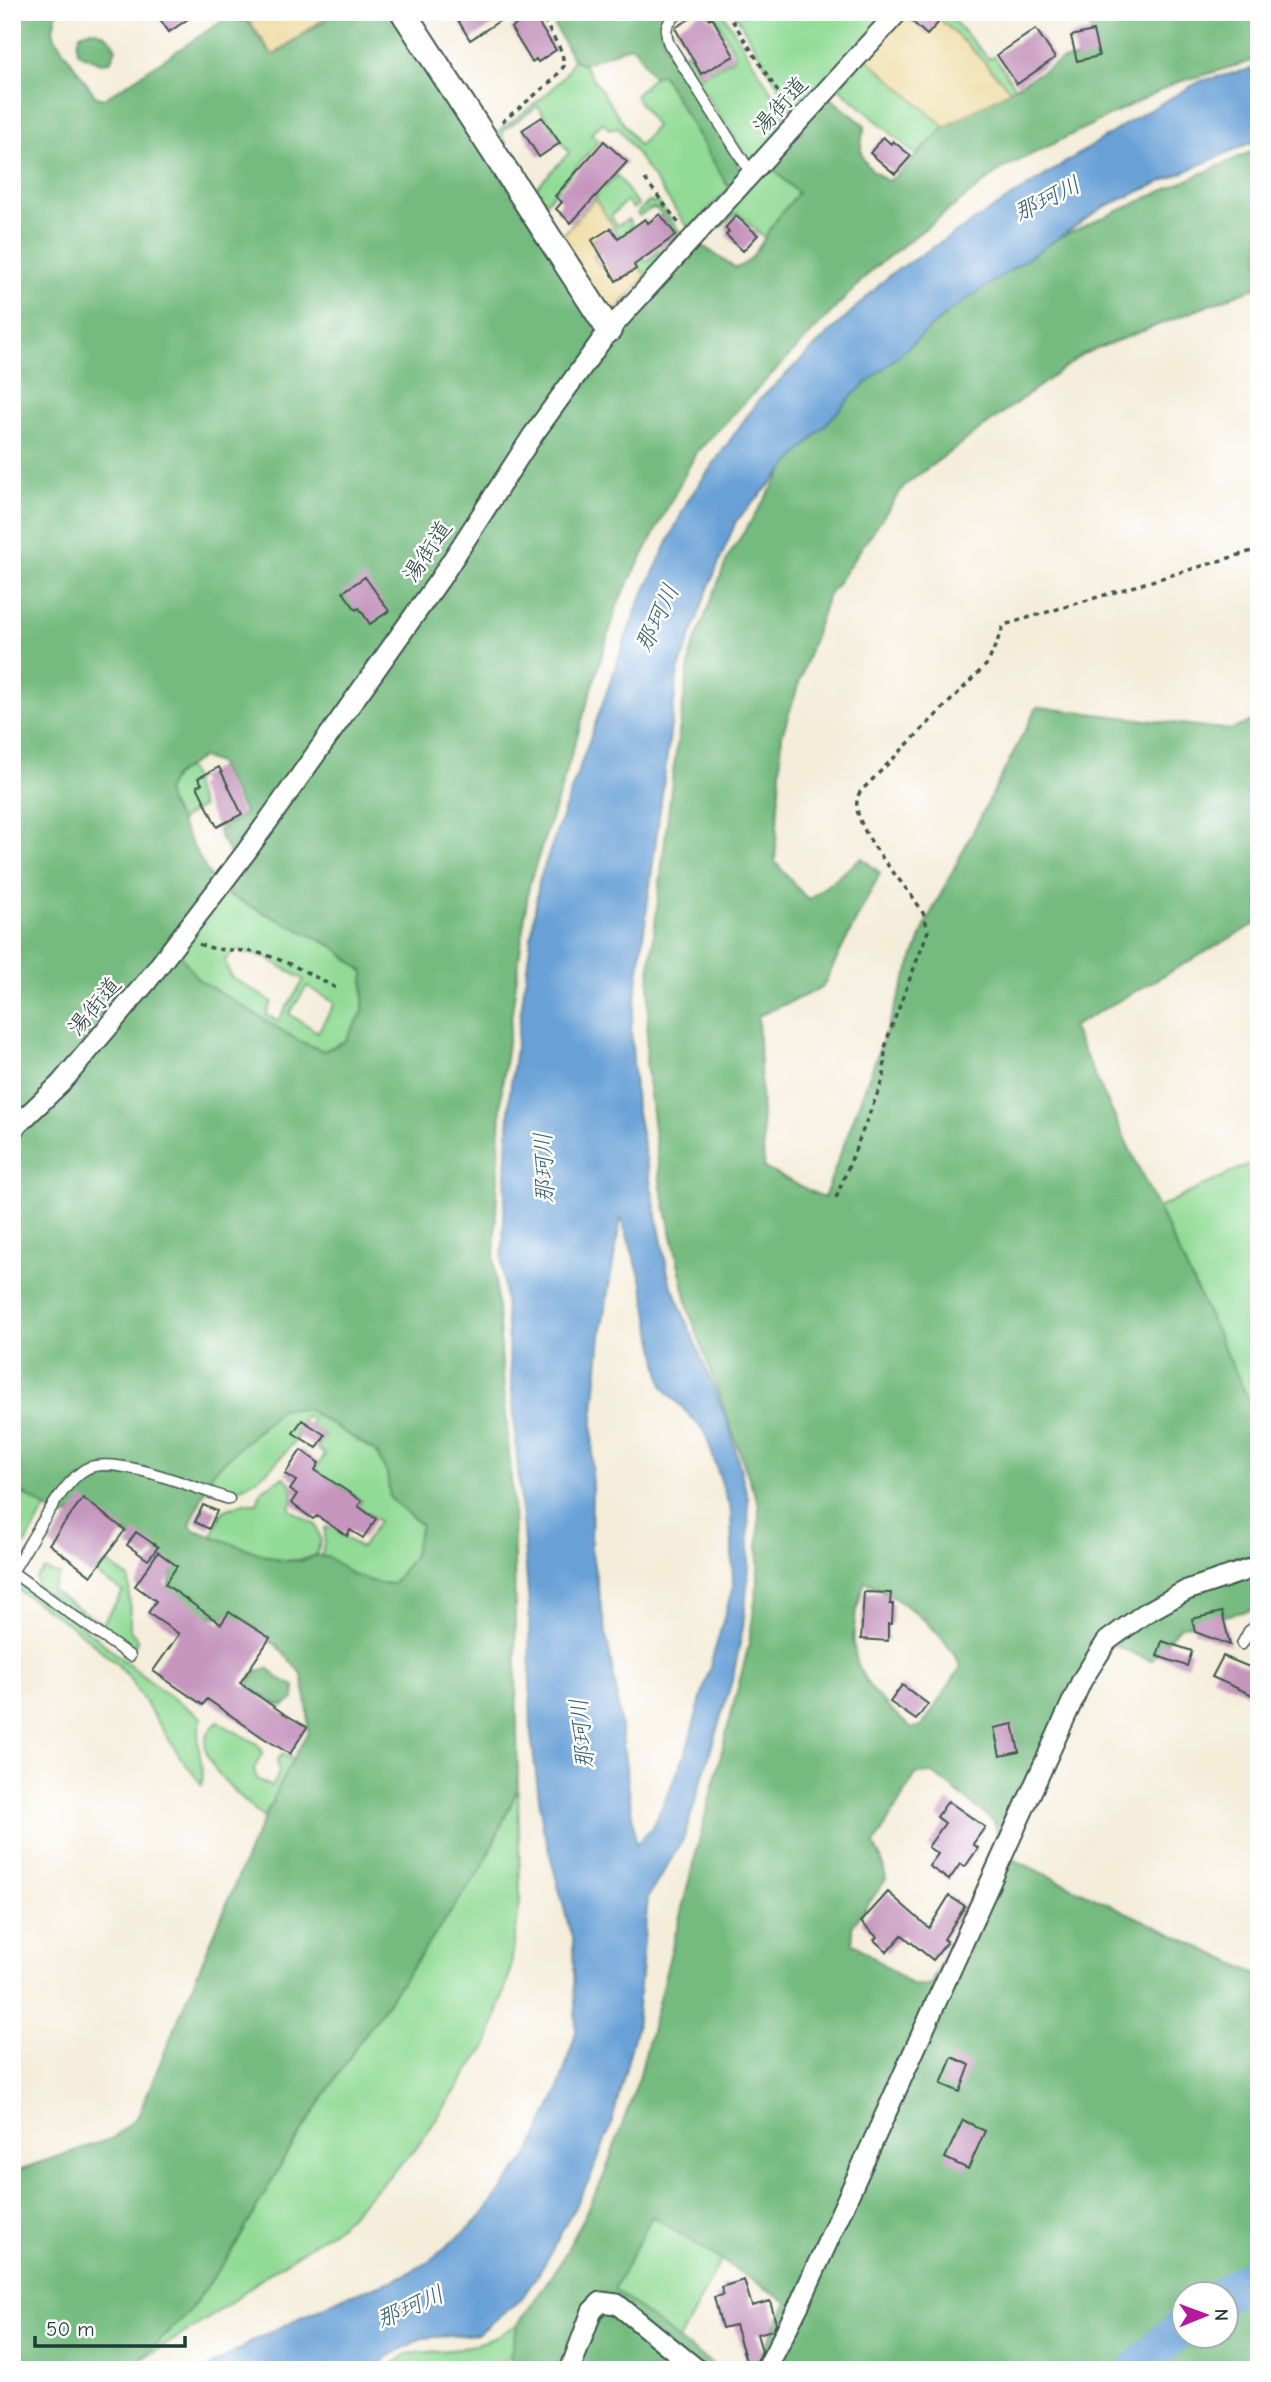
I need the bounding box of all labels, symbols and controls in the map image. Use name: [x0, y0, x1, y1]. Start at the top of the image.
street label: 湯街道: [747, 71, 813, 140]
water label: 那珂川: [1009, 170, 1085, 228]
street label: 湯街道: [397, 515, 458, 587]
water label: 那珂川: [629, 579, 685, 657]
street label: 湯街道: [62, 971, 127, 1041]
water label: 那珂川: [529, 1132, 559, 1204]
water label: 那珂川: [564, 1697, 600, 1771]
water label: 那珂川: [371, 2280, 449, 2334]
north arrow: [1170, 2280, 1240, 2350]
scale bar: [35, 2305, 186, 2349]
text: N: [1210, 2308, 1232, 2321]
text: 50 m: [46, 2317, 95, 2341]

